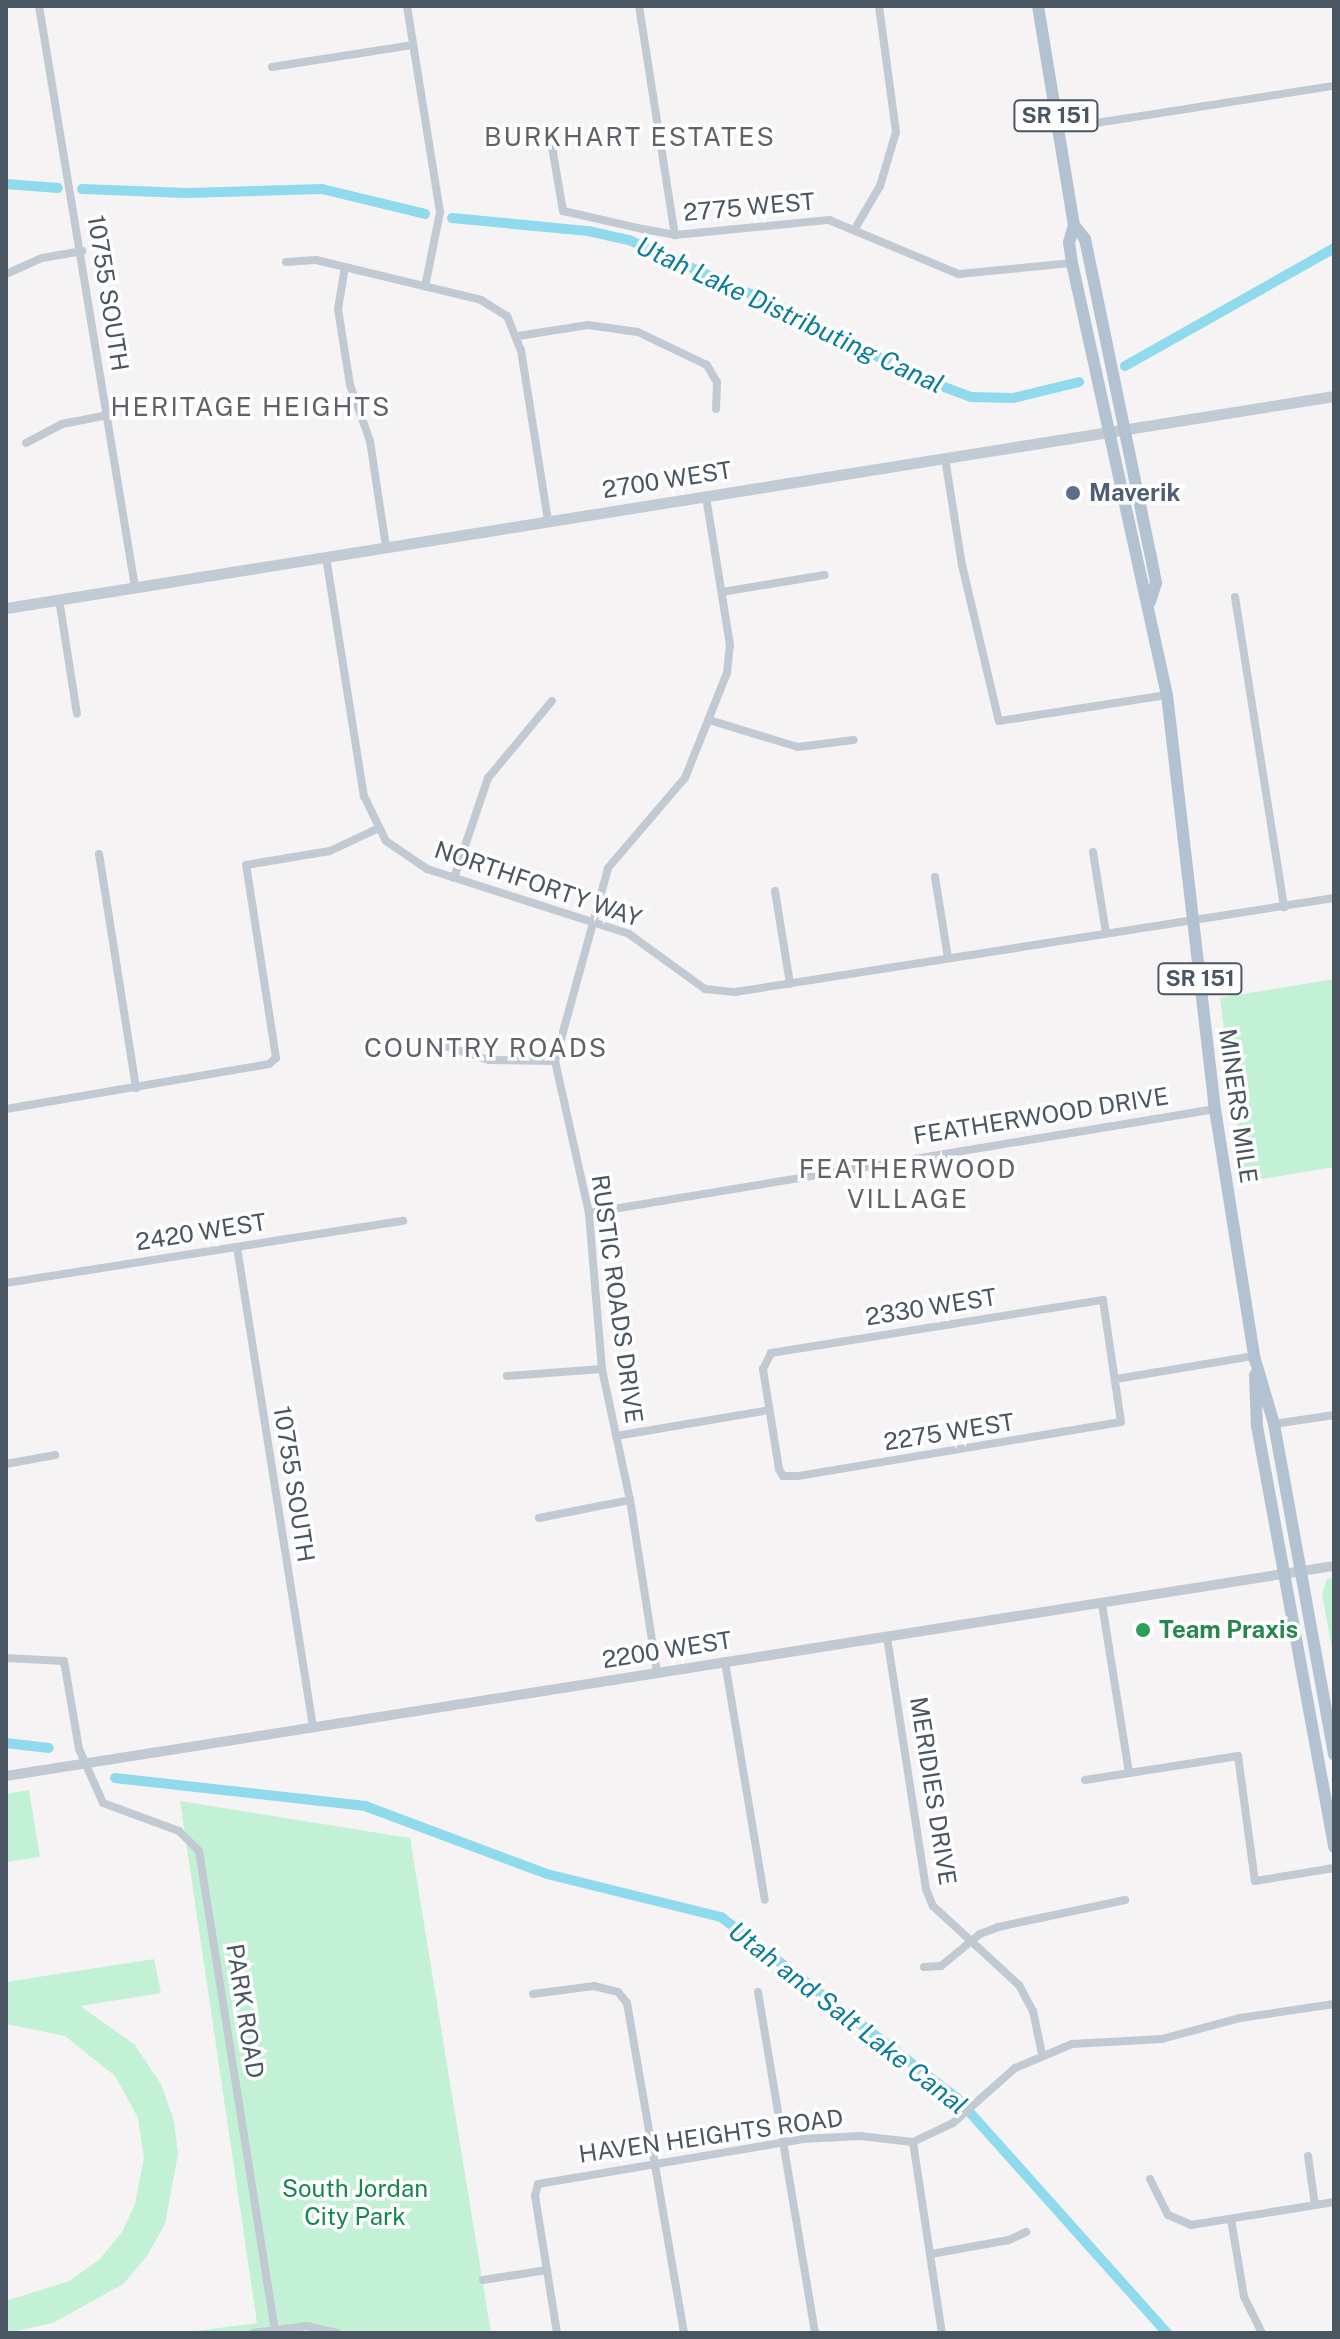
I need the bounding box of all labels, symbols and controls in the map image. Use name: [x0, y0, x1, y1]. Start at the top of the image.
road number: SR 151: [1012, 98, 1100, 134]
district label: BURKHART ESTATES: [484, 121, 776, 153]
street label: 2775 WEST: [682, 187, 816, 227]
street label: 10755 SOUTH: [81, 213, 135, 373]
water label: Utah Lake Distributing Canal: [631, 230, 949, 400]
district label: HERITAGE HEIGHTS: [111, 391, 391, 423]
street label: 2700 WEST: [600, 456, 734, 504]
place label: Maverik: [1089, 479, 1180, 507]
marker: Maverik: [1064, 484, 1082, 502]
street label: NORTHFORTY WAY: [430, 835, 646, 933]
road number: SR 151: [1156, 961, 1244, 997]
street label: MINERS MILE: [1213, 1027, 1263, 1185]
district label: COUNTRY ROADS: [364, 1032, 608, 1064]
street label: FEATHERWOOD DRIVE: [911, 1082, 1171, 1150]
district label: FEATHERWOOD VILLAGE: [799, 1153, 1017, 1214]
street label: RUSTIC ROADS DRIVE: [585, 1173, 649, 1425]
street label: 2420 WEST: [134, 1207, 268, 1257]
street label: 2330 WEST: [863, 1282, 999, 1332]
street label: 10755 SOUTH: [267, 1404, 321, 1564]
street label: 2275 WEST: [882, 1407, 1016, 1457]
place label: Team Praxis: [1159, 1616, 1298, 1644]
marker: Team Praxis: [1134, 1621, 1152, 1639]
street label: 2200 WEST: [600, 1625, 734, 1675]
street label: MERIDIES DRIVE: [904, 1695, 962, 1887]
water label: Utah and Salt Lake Canal: [722, 1915, 974, 2121]
street label: PARK ROAD: [220, 1942, 270, 2080]
street label: HAVEN HEIGHTS ROAD: [577, 2103, 845, 2169]
park label: South Jordan City Park: [282, 2175, 428, 2231]

